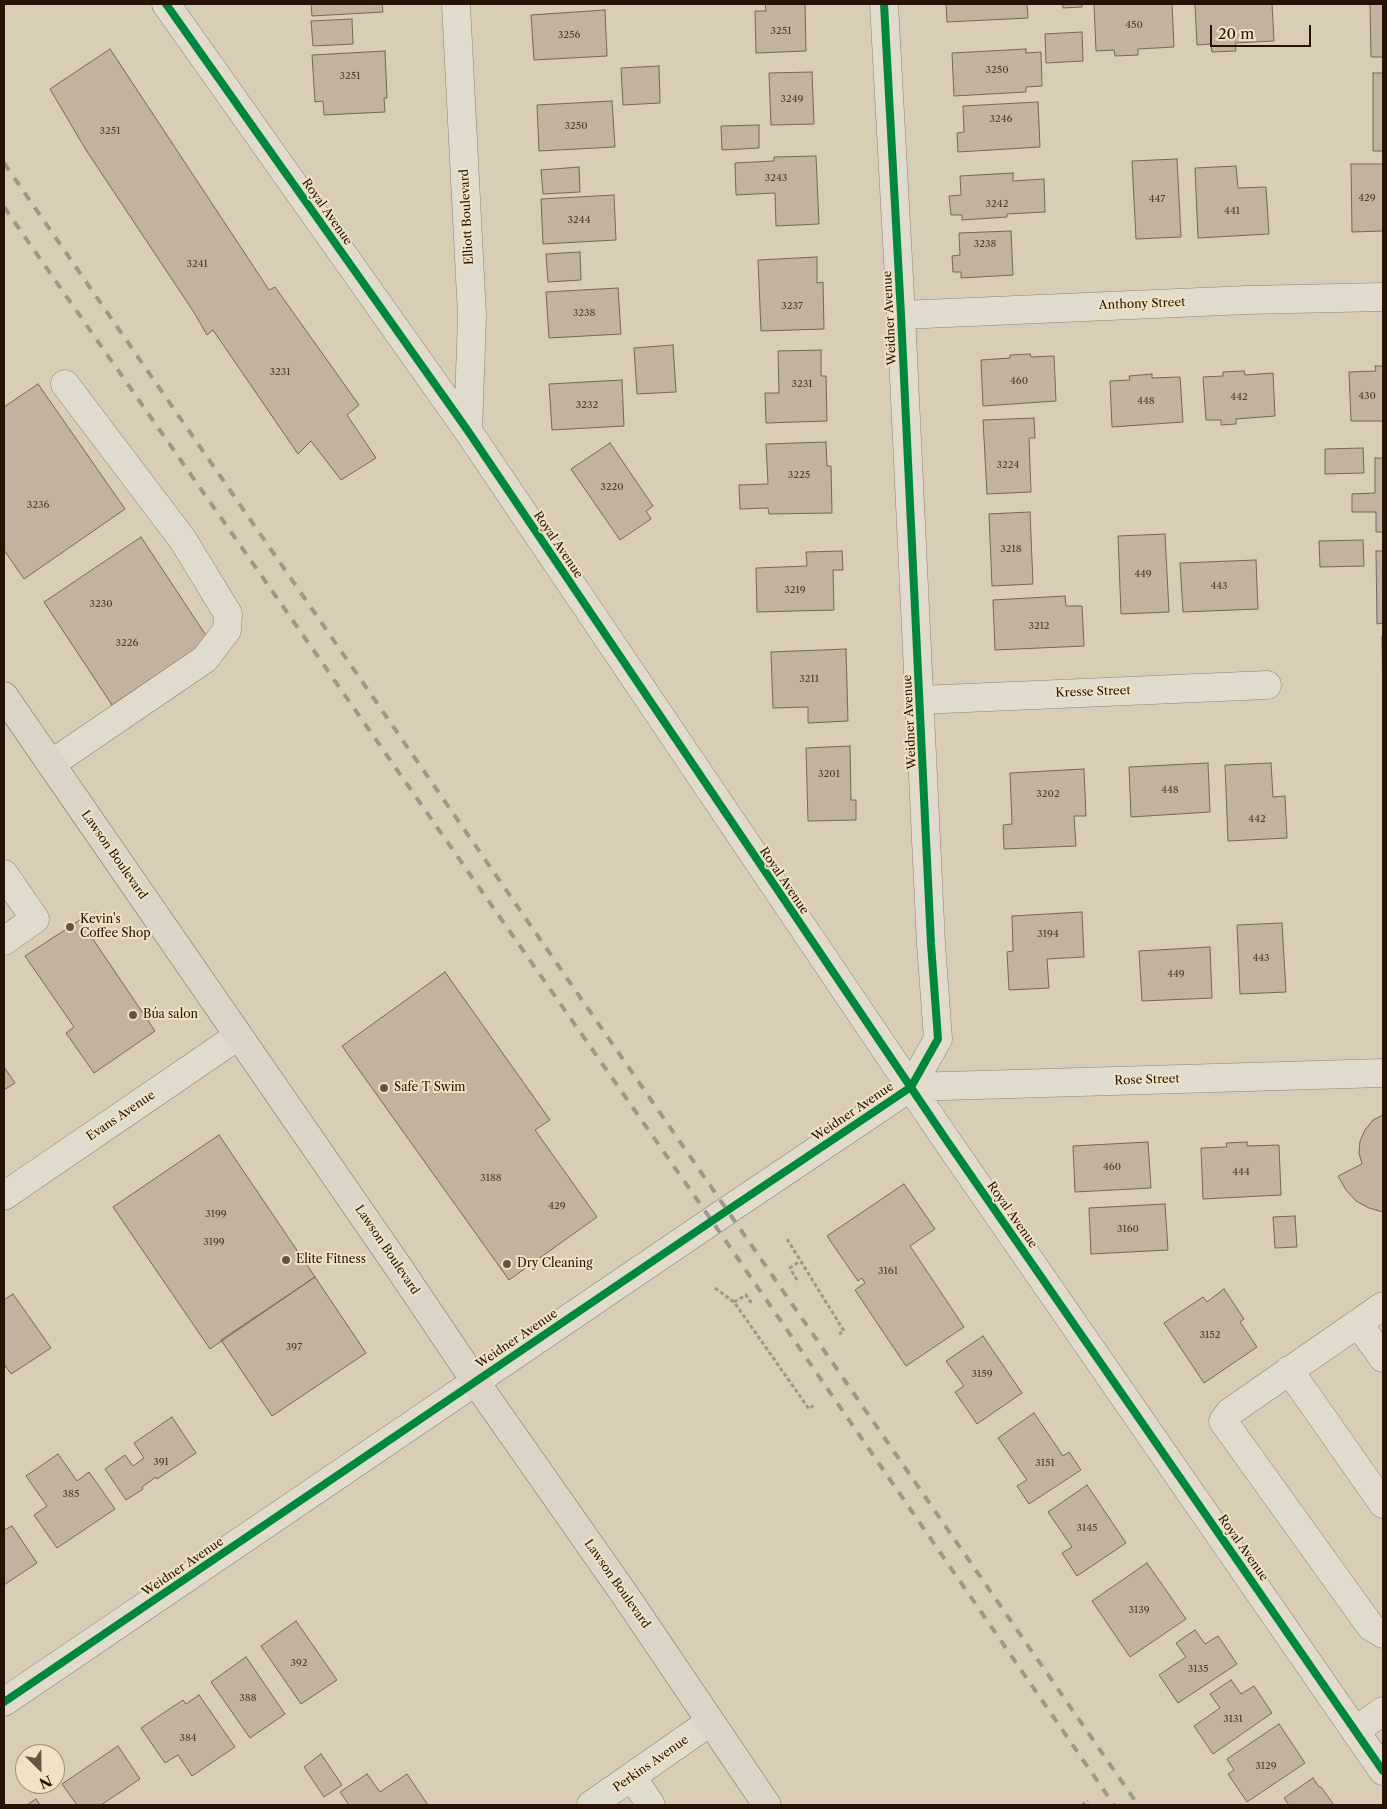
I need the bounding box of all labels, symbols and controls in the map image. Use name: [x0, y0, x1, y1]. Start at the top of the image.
scale bar: [1212, 15, 1313, 47]
house number: 450: [1125, 19, 1143, 31]
text: 20 m: [1218, 24, 1254, 43]
house number: 3251: [771, 25, 791, 37]
house number: 3256: [558, 29, 580, 41]
house number: 3250: [985, 64, 1009, 76]
house number: 3251: [340, 70, 360, 82]
house number: 3249: [781, 93, 803, 105]
house number: 3246: [990, 113, 1012, 125]
house number: 3250: [564, 120, 588, 132]
house number: 3251: [100, 125, 120, 137]
street label: Elliott Boulevard: [457, 169, 477, 265]
house number: 3243: [765, 172, 787, 184]
street label: Royal Avenue: [299, 176, 355, 248]
house number: 429: [1358, 192, 1376, 204]
house number: 447: [1149, 193, 1165, 205]
house number: 3242: [986, 198, 1008, 210]
house number: 441: [1224, 205, 1240, 217]
house number: 3244: [568, 214, 590, 226]
house number: 3238: [974, 238, 996, 250]
house number: 3241: [186, 258, 208, 270]
street label: Weidner Avenue: [880, 270, 900, 366]
street label: Anthony Street: [1098, 295, 1186, 313]
house number: 3237: [781, 300, 803, 312]
house number: 3238: [573, 307, 595, 319]
house number: 3231: [270, 366, 290, 378]
house number: 460: [1010, 375, 1028, 387]
house number: 3231: [792, 378, 812, 390]
house number: 430: [1358, 390, 1376, 402]
house number: 442: [1230, 391, 1248, 403]
house number: 448: [1137, 395, 1155, 407]
house number: 3232: [576, 399, 598, 411]
house number: 3224: [997, 459, 1019, 471]
house number: 3225: [788, 469, 810, 481]
house number: 3220: [600, 481, 624, 493]
house number: 3236: [27, 499, 49, 511]
street label: Royal Avenue: [530, 509, 586, 581]
house number: 3218: [1000, 543, 1022, 555]
house number: 449: [1134, 568, 1152, 580]
house number: 443: [1210, 580, 1228, 592]
house number: 3219: [784, 584, 806, 596]
house number: 3230: [89, 598, 113, 610]
house number: 3212: [1028, 620, 1050, 632]
house number: 3226: [116, 637, 138, 649]
house number: 3211: [799, 673, 819, 685]
street label: Weidner Avenue: [900, 674, 920, 770]
street label: Kresse Street: [1055, 683, 1131, 701]
house number: 3201: [818, 768, 840, 780]
house number: 448: [1161, 784, 1179, 796]
house number: 3202: [1036, 788, 1060, 800]
street label: Lawson Boulevard: [78, 808, 150, 902]
house number: 442: [1248, 813, 1266, 825]
street label: Royal Avenue: [756, 845, 812, 917]
place label: Kevin's Coffee Shop: [80, 913, 151, 941]
marker: Kevin's Coffee Shop: [64, 921, 76, 933]
house number: 3194: [1037, 928, 1059, 940]
house number: 443: [1252, 952, 1270, 964]
house number: 449: [1167, 968, 1185, 980]
place label: Búa salon: [143, 1008, 198, 1022]
marker: Búa salon: [127, 1009, 139, 1021]
street label: Rose Street: [1114, 1072, 1180, 1088]
street label: Weidner Avenue: [810, 1079, 896, 1145]
place label: Safe T Swim: [394, 1081, 466, 1095]
marker: Safe T Swim: [378, 1082, 390, 1094]
street label: Evans Avenue: [84, 1088, 158, 1144]
house number: 460: [1103, 1161, 1121, 1173]
house number: 444: [1232, 1166, 1250, 1178]
house number: 3188: [480, 1172, 502, 1184]
street label: Royal Avenue: [984, 1179, 1040, 1251]
house number: 429: [548, 1200, 566, 1212]
street label: Lawson Boulevard: [352, 1203, 422, 1297]
house number: 3199: [205, 1208, 227, 1220]
house number: 3160: [1117, 1223, 1139, 1235]
house number: 3199: [203, 1236, 225, 1248]
place label: Elite Fitness: [296, 1253, 366, 1267]
marker: Elite Fitness: [280, 1254, 292, 1266]
place label: Dry Cleaning: [517, 1257, 593, 1271]
marker: Dry Cleaning: [501, 1258, 513, 1270]
house number: 3161: [878, 1265, 898, 1277]
street label: Weidner Avenue: [474, 1306, 560, 1372]
house number: 3152: [1200, 1329, 1220, 1341]
house number: 397: [286, 1341, 302, 1353]
house number: 3159: [972, 1368, 992, 1380]
house number: 391: [153, 1456, 169, 1468]
house number: 3151: [1035, 1457, 1055, 1469]
house number: 385: [63, 1488, 79, 1500]
street label: Royal Avenue: [1215, 1512, 1271, 1584]
house number: 3145: [1077, 1522, 1097, 1534]
street label: Weidner Avenue: [140, 1534, 226, 1600]
street label: Lawson Boulevard: [581, 1537, 653, 1631]
house number: 3139: [1128, 1604, 1150, 1616]
house number: 392: [290, 1657, 308, 1669]
house number: 3135: [1188, 1663, 1208, 1675]
house number: 388: [239, 1692, 257, 1704]
house number: 3131: [1223, 1713, 1243, 1725]
house number: 384: [179, 1732, 197, 1744]
street label: Perkins Avenue: [611, 1733, 691, 1795]
north arrow: [15, 1744, 65, 1794]
house number: 3129: [1255, 1760, 1277, 1772]
text: N: [36, 1771, 55, 1793]

